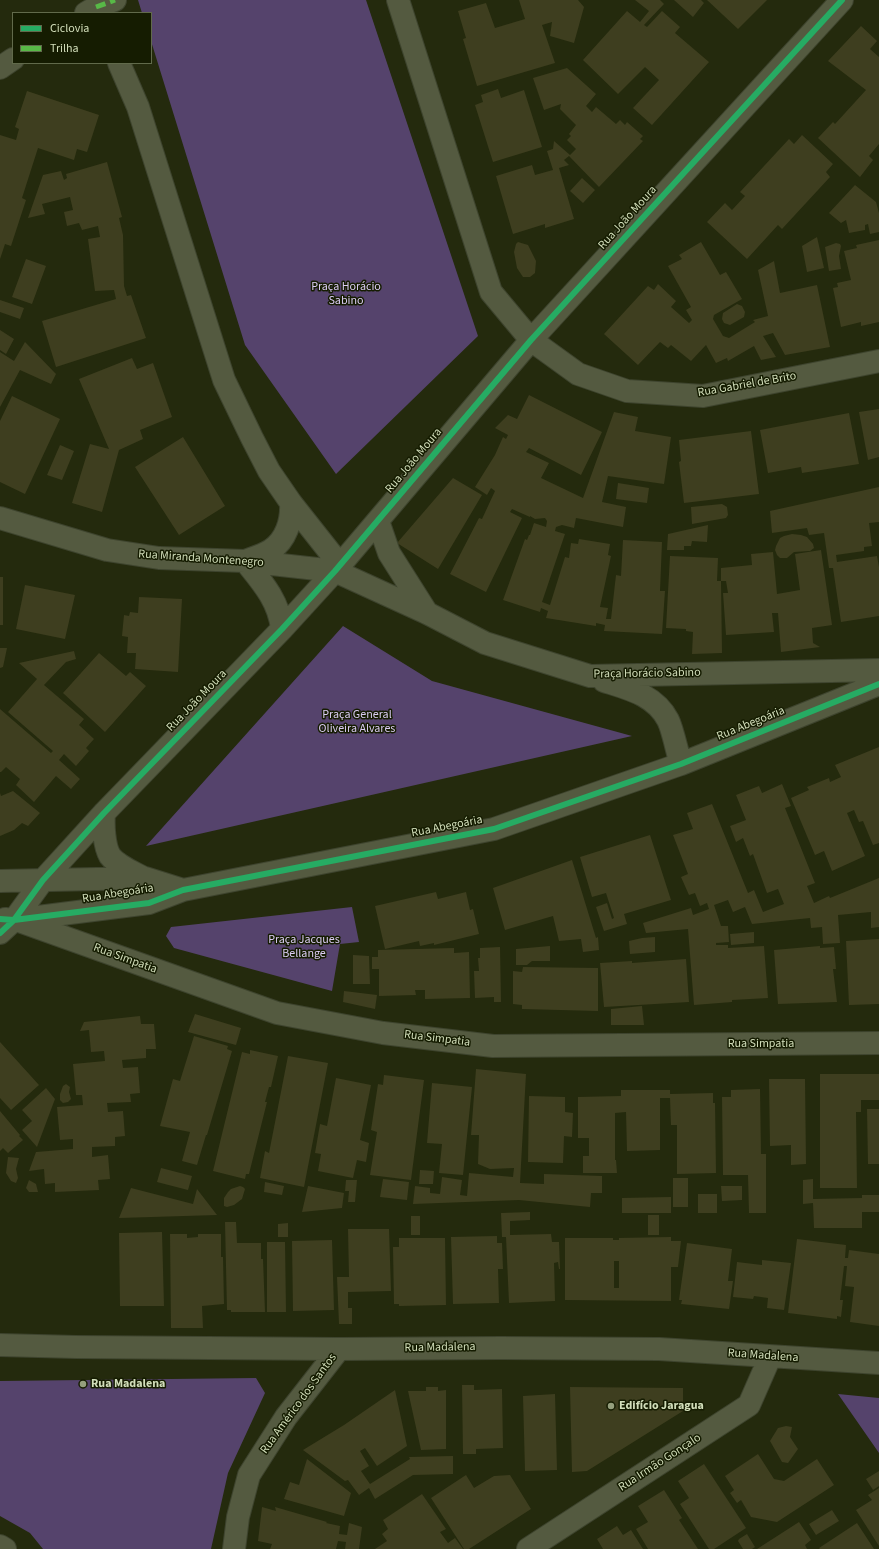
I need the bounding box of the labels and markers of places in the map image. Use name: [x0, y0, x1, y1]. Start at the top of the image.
place label: Rua Madalena: [91, 1377, 165, 1391]
marker: Rua Madalena: [78, 1379, 88, 1389]
place label: Edifício Jaragua: [619, 1399, 704, 1413]
marker: Edifício Jaragua: [606, 1401, 616, 1411]

